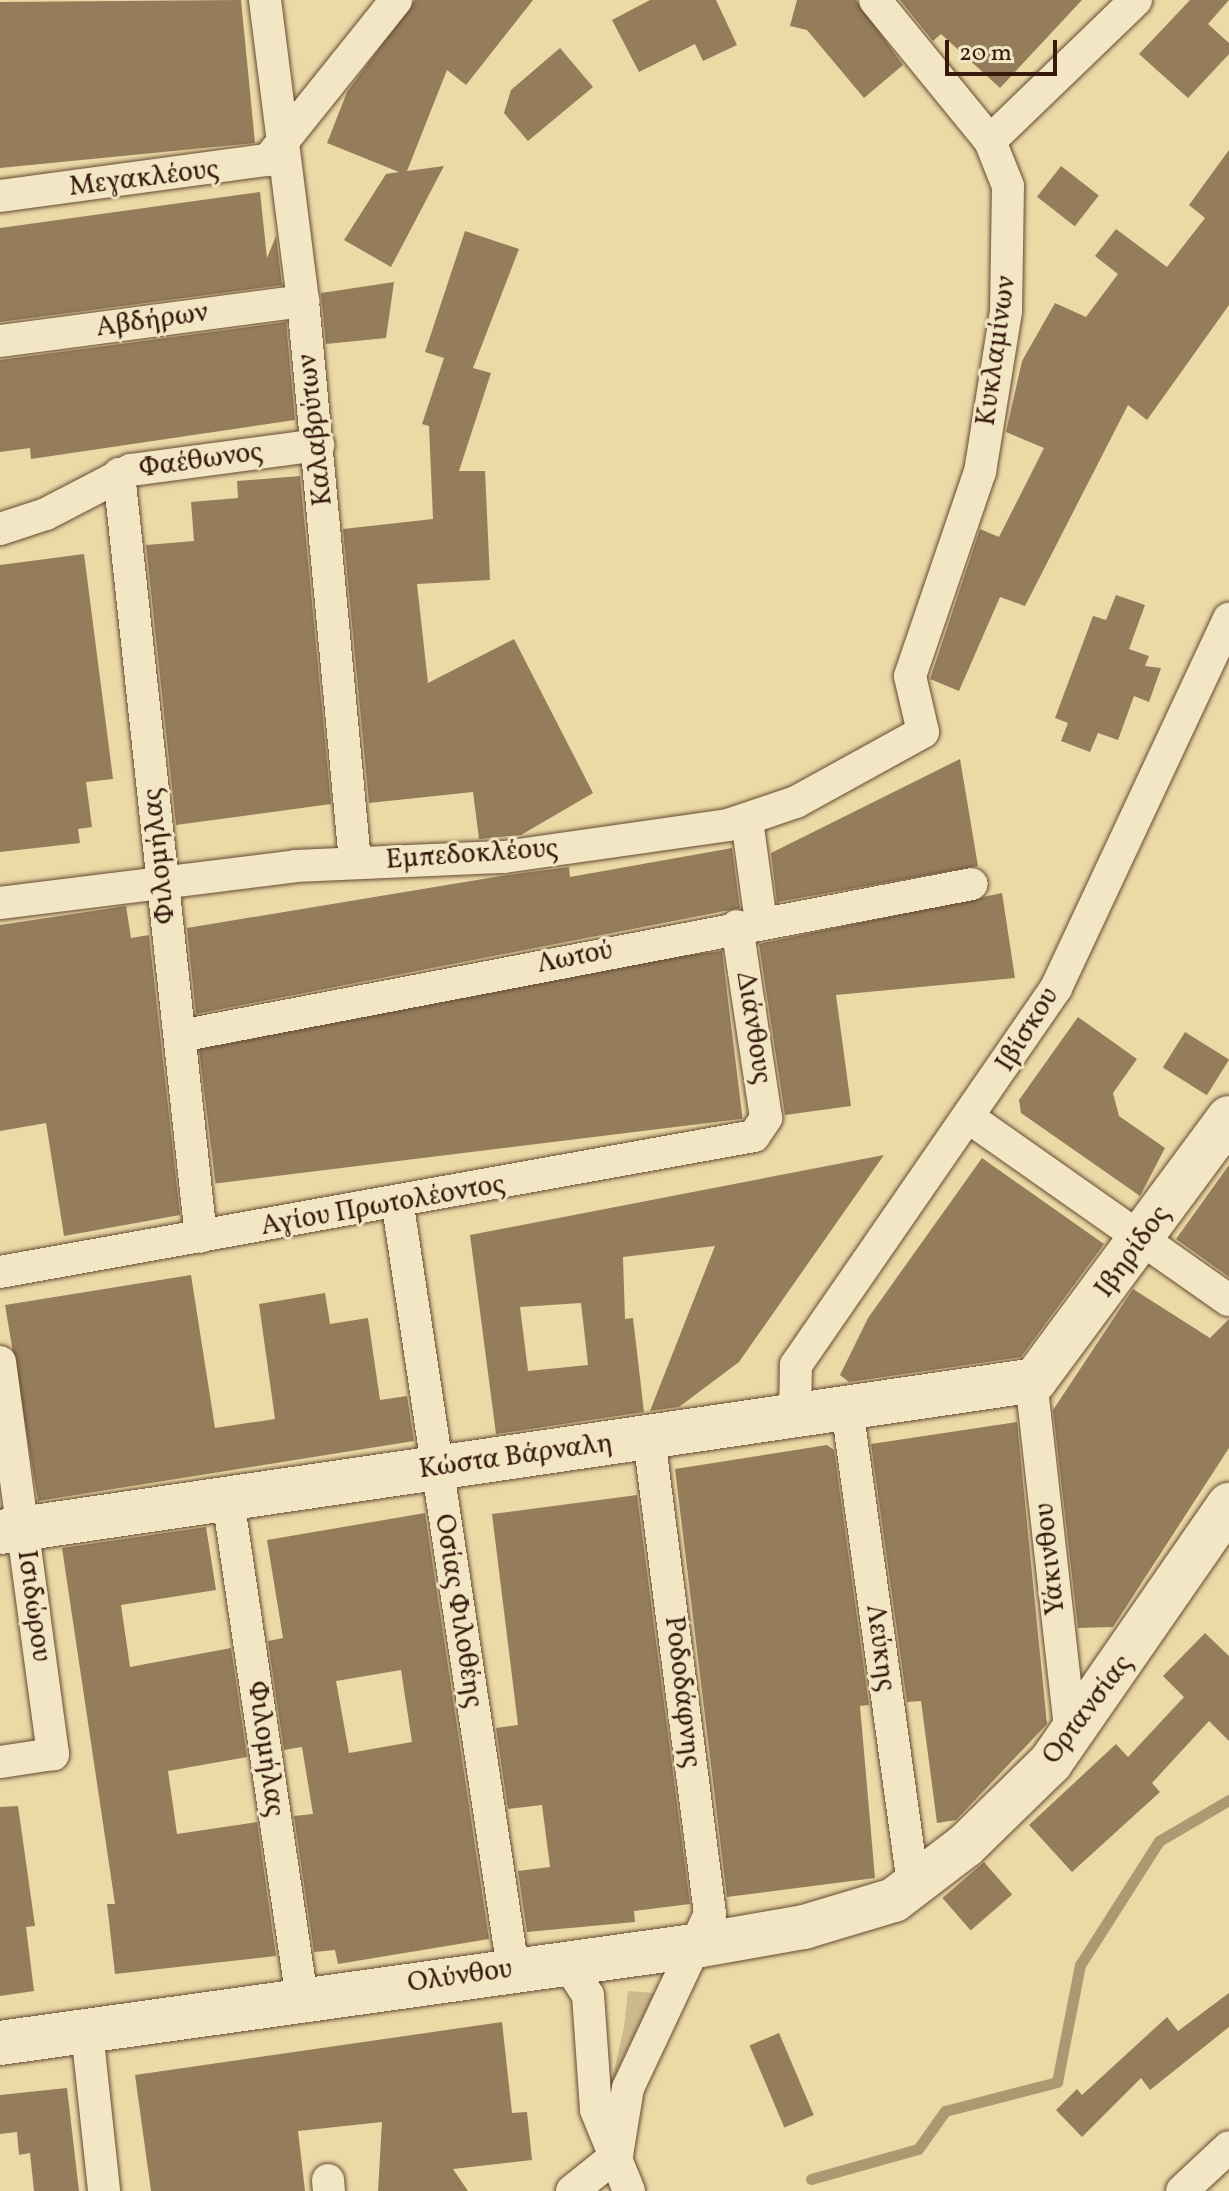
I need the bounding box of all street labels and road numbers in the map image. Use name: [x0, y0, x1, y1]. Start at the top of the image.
street label: Μεγακλέους: [67, 153, 221, 205]
street label: Κυκλαμίνων: [970, 274, 1024, 428]
street label: Αβδήρων: [94, 297, 210, 345]
street label: Καλαβρύτων: [291, 352, 341, 508]
street label: Φαέθωνος: [137, 436, 265, 486]
street label: Φιλομήλας: [136, 786, 184, 926]
street label: Εμπεδοκλέους: [385, 832, 559, 878]
street label: Λωτού: [534, 934, 616, 982]
street label: Διάνθους: [728, 969, 778, 1087]
street label: Ιβίσκου: [989, 982, 1067, 1078]
street label: Αγίου Πρωτολέοντος: [258, 1168, 508, 1244]
street label: Ιβηρίδος: [1088, 1199, 1178, 1305]
street label: Κώστα Βάρναλη: [417, 1427, 615, 1487]
street label: Υάκινθου: [1028, 1501, 1074, 1617]
street label: Οσίας Φιλοθέης: [426, 1512, 490, 1710]
street label: Ισιδώρου: [9, 1548, 57, 1664]
street label: Λεύκης: [857, 1602, 903, 1694]
street label: Ροδοδάφνης: [656, 1614, 708, 1770]
street label: Ορτανσίας: [1036, 1648, 1140, 1772]
street label: Φιλομήλας: [239, 1679, 291, 1819]
street label: Ολύνθου: [405, 1953, 515, 2001]

